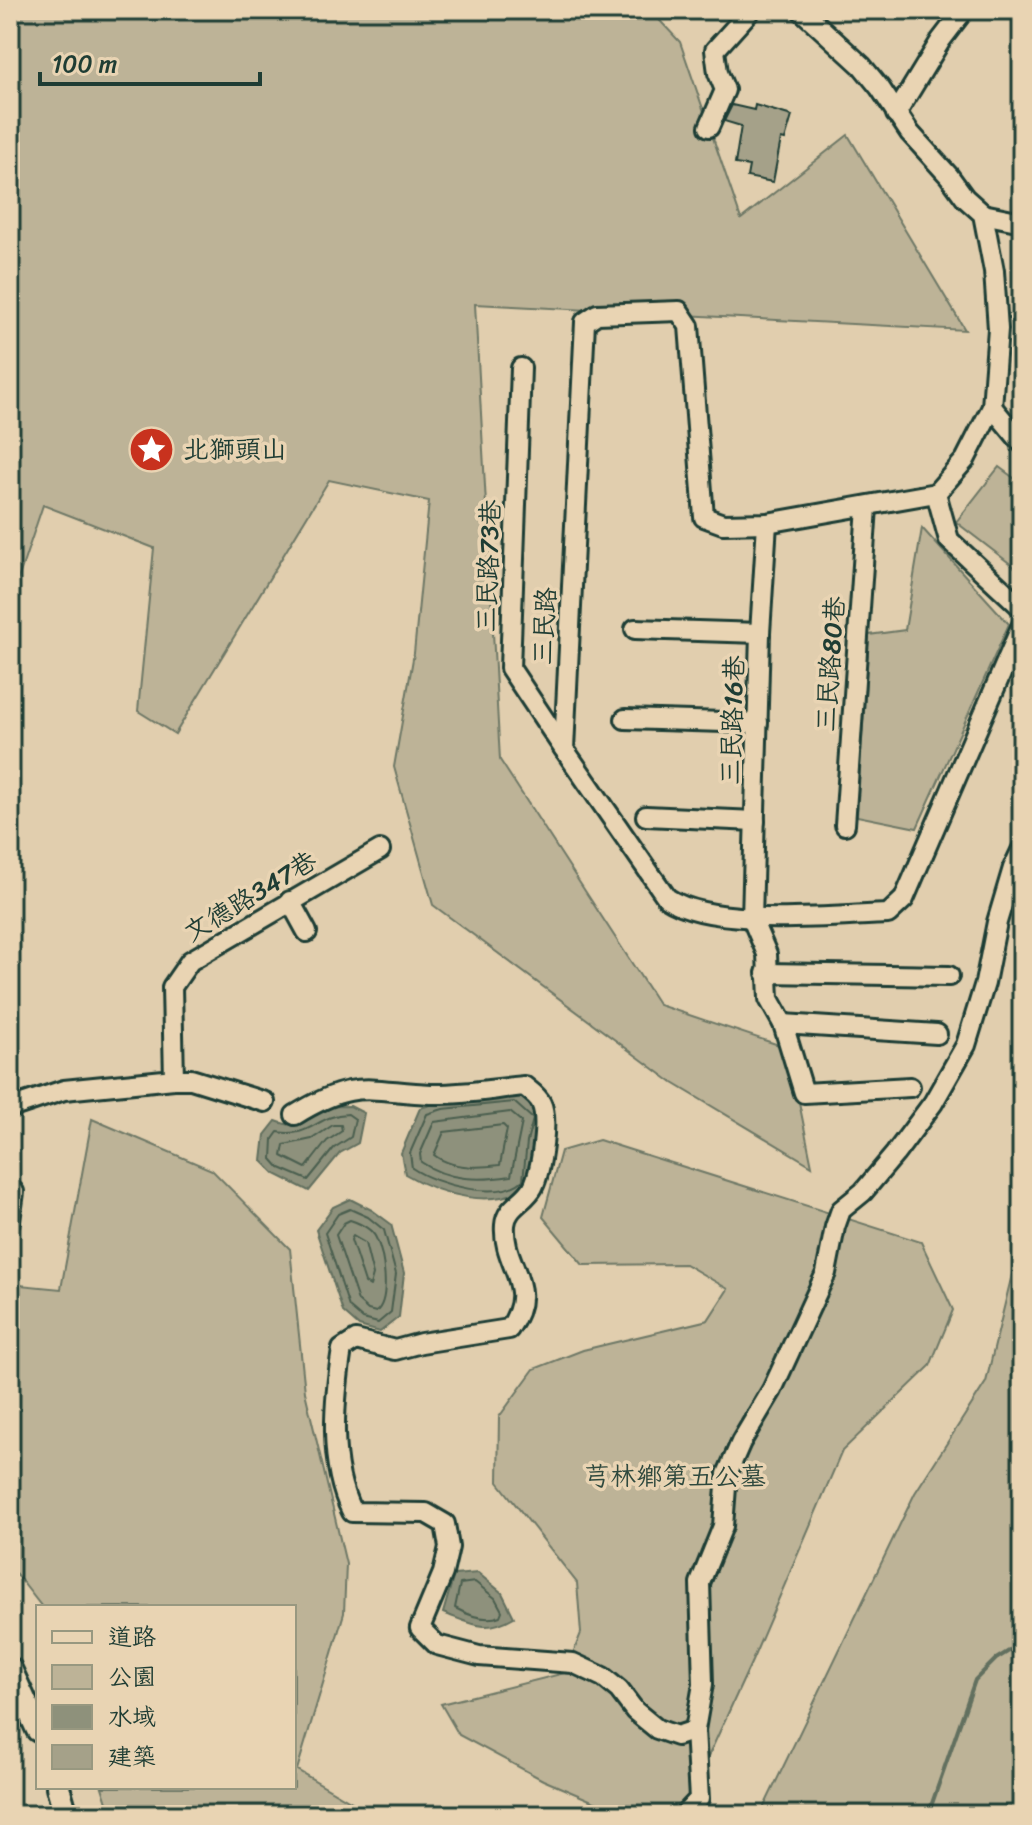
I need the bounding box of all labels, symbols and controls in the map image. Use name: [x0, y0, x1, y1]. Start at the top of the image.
scale bar: [40, 36, 260, 86]
text: 100 m: [52, 43, 117, 85]
place icon: 北獅頭山: [128, 425, 176, 473]
place label: 北獅頭山: [183, 426, 287, 472]
street label: 三民路73巷: [463, 499, 513, 633]
street label: 三民路: [519, 586, 569, 666]
street label: 三民路80巷: [802, 594, 858, 734]
street label: 三民路16巷: [707, 654, 757, 786]
street label: 文德路347巷: [174, 838, 326, 954]
park label: 芎林鄉第五公墓: [584, 1453, 766, 1499]
legend: [36, 1605, 296, 1789]
text: 道路: [108, 1616, 156, 1658]
text: 公園: [108, 1656, 156, 1698]
text: 水域: [108, 1696, 156, 1738]
text: 建築: [108, 1736, 156, 1778]

